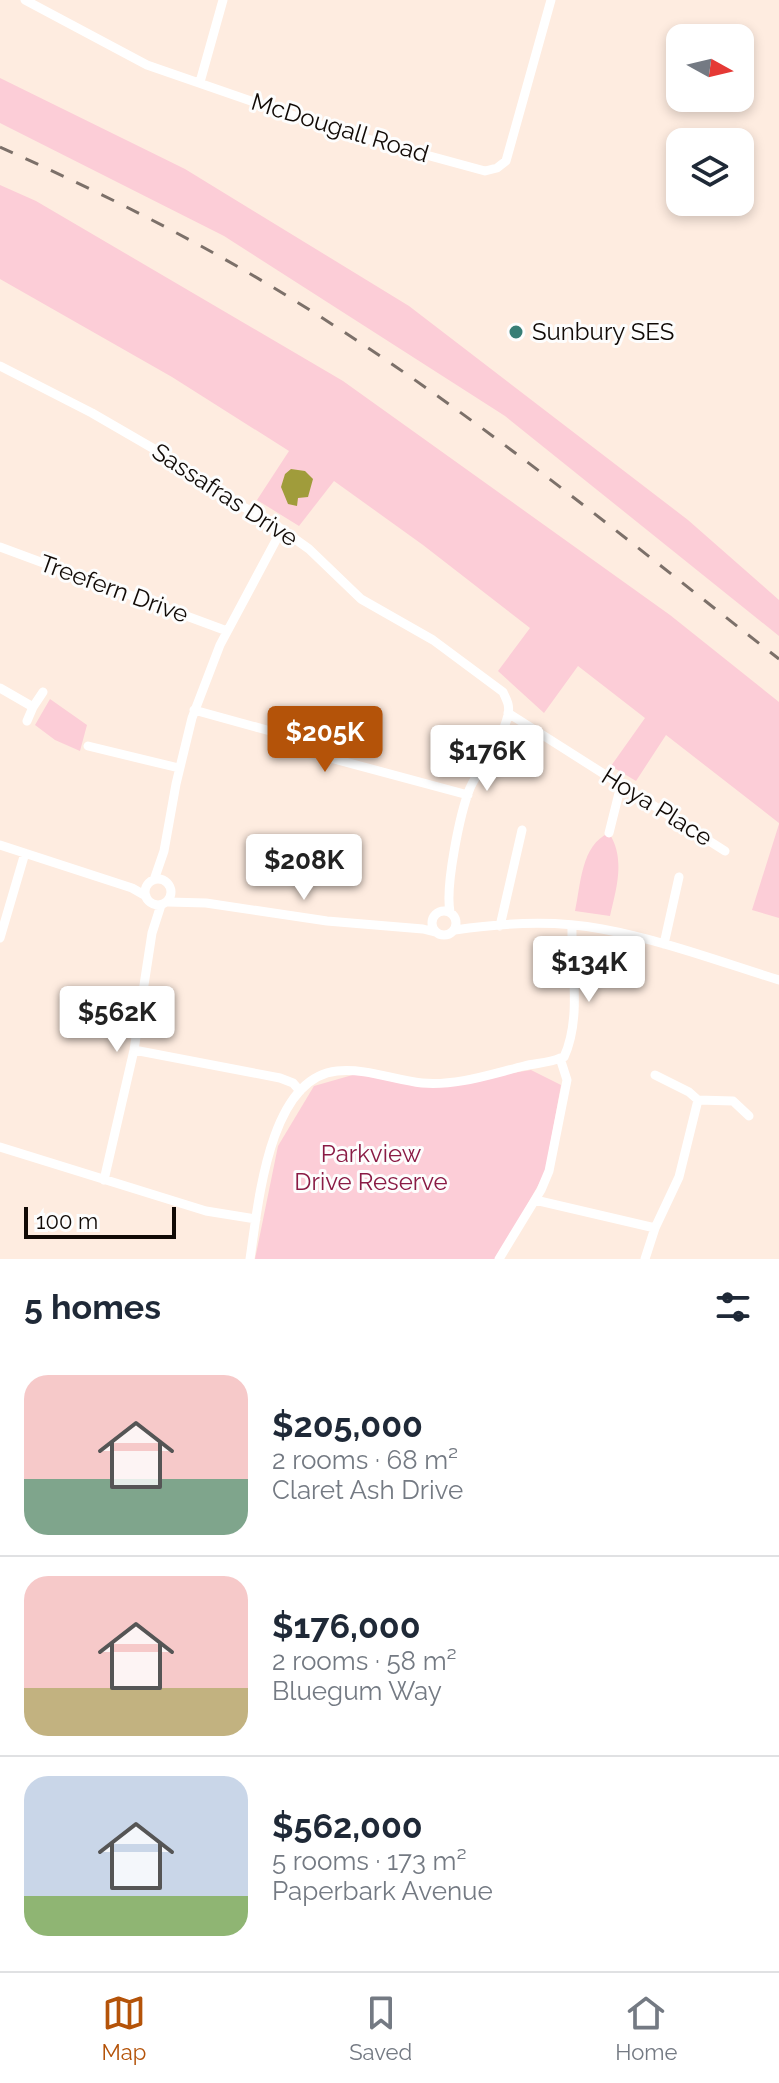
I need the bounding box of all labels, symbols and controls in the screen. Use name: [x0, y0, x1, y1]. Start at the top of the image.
north arrow: [666, 24, 754, 112]
map controls: [666, 24, 754, 216]
street label: McDougall Road: [248, 87, 432, 168]
button: layers: [666, 128, 754, 216]
place label: Sunbury SES: [532, 317, 674, 346]
marker: Sunbury SES: [507, 323, 525, 341]
street label: Sassafras Drive: [147, 437, 304, 553]
street label: Treefern Drive: [36, 548, 192, 629]
pin: $205K: [269, 706, 381, 774]
text: $205K: [286, 717, 364, 747]
pin: $176K: [431, 725, 543, 793]
text: $176K: [448, 736, 526, 766]
street label: Hoya Place: [597, 761, 718, 852]
pin: $208K: [248, 834, 360, 902]
text: $208K: [264, 845, 344, 875]
pin: $134K: [533, 936, 645, 1004]
text: $134K: [551, 947, 627, 977]
pin: $562K: [61, 986, 173, 1054]
text: $562K: [78, 997, 156, 1027]
park label: Parkview Drive Reserve: [294, 1139, 448, 1196]
scale bar: [24, 1203, 176, 1239]
text: 100 m: [36, 1208, 98, 1234]
icon: filters: [711, 1285, 755, 1329]
text: 5 homes: [24, 1287, 161, 1327]
text: $205,000: [272, 1405, 423, 1445]
icon: home: [88, 1407, 184, 1503]
text: 2 rooms · 68 m²: [272, 1445, 458, 1475]
text: Claret Ash Drive: [272, 1475, 463, 1505]
text: $176,000: [272, 1606, 421, 1646]
icon: home: [88, 1608, 184, 1704]
text: 2 rooms · 58 m²: [272, 1646, 457, 1676]
text: Bluegum Way: [272, 1676, 442, 1706]
text: $562,000: [272, 1806, 423, 1846]
icon: home: [88, 1808, 184, 1904]
text: 5 rooms · 173 m²: [272, 1846, 466, 1876]
text: Paperbark Avenue: [272, 1876, 493, 1906]
tab: Map: [102, 1991, 146, 2065]
tab: Saved: [349, 1991, 412, 2065]
tab: Home: [615, 1991, 677, 2065]

